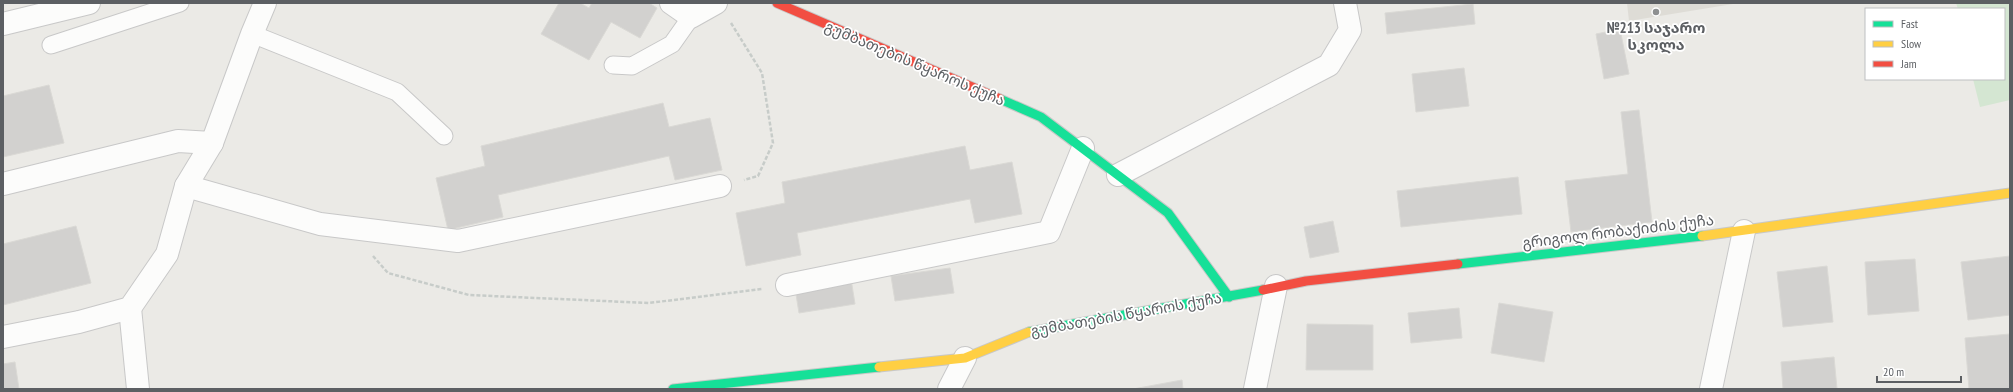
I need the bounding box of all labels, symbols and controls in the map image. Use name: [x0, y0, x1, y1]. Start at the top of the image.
marker: №213 საჯარო სკოლა: [1651, 7, 1661, 17]
legend: [1865, 8, 2005, 80]
street label: გუმბათების წყაროს ქუჩა: [822, 16, 1008, 110]
text: Fast: [1901, 16, 1919, 31]
place label: №213 საჯარო სკოლა: [1607, 18, 1705, 54]
text: Slow: [1901, 36, 1922, 51]
text: Jam: [1900, 56, 1917, 71]
street label: გრიგოლ რობაქიძის ქუჩა: [1521, 210, 1715, 252]
street label: გუმბათების წყაროს ქუჩა: [1029, 288, 1223, 340]
scale bar: [1877, 358, 1961, 384]
text: 20 m: [1883, 364, 1904, 379]

